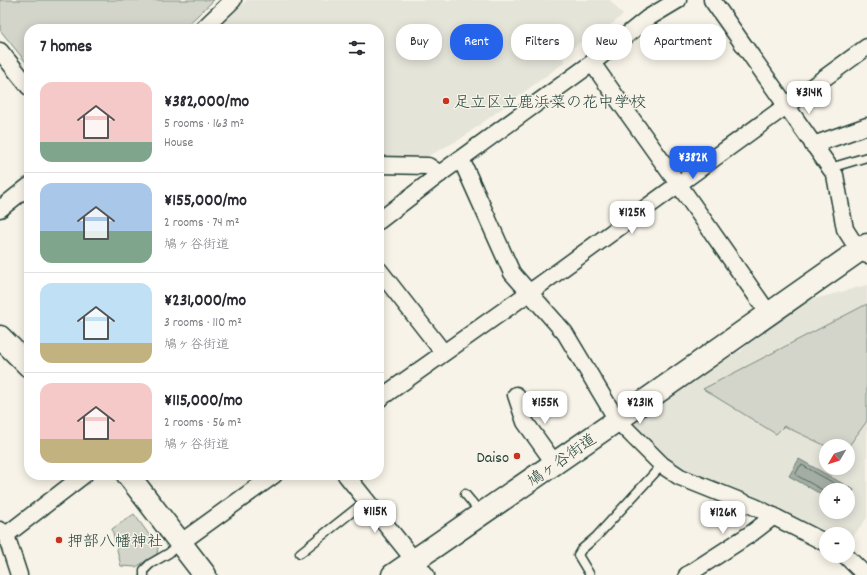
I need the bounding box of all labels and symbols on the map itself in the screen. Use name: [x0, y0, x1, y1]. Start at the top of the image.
pin: ¥314K: [781, 81, 837, 115]
place label: 足立区立鹿浜菜の花中学校: [454, 92, 646, 115]
marker: 足立区立鹿浜菜の花中学校: [441, 96, 451, 106]
pin: ¥382K: [665, 146, 721, 180]
pin: ¥125K: [604, 201, 660, 235]
pin: ¥155K: [517, 391, 573, 425]
pin: ¥231K: [612, 391, 668, 425]
street label: 鳩ヶ谷街道: [523, 429, 602, 493]
north arrow: [819, 439, 855, 475]
place label: Daiso: [476, 447, 509, 470]
marker: Daiso: [512, 451, 522, 461]
pin: ¥115K: [347, 500, 403, 534]
pin: ¥126K: [695, 501, 751, 535]
place label: 押部八幡神社: [67, 531, 163, 554]
marker: 押部八幡神社: [54, 535, 64, 545]

